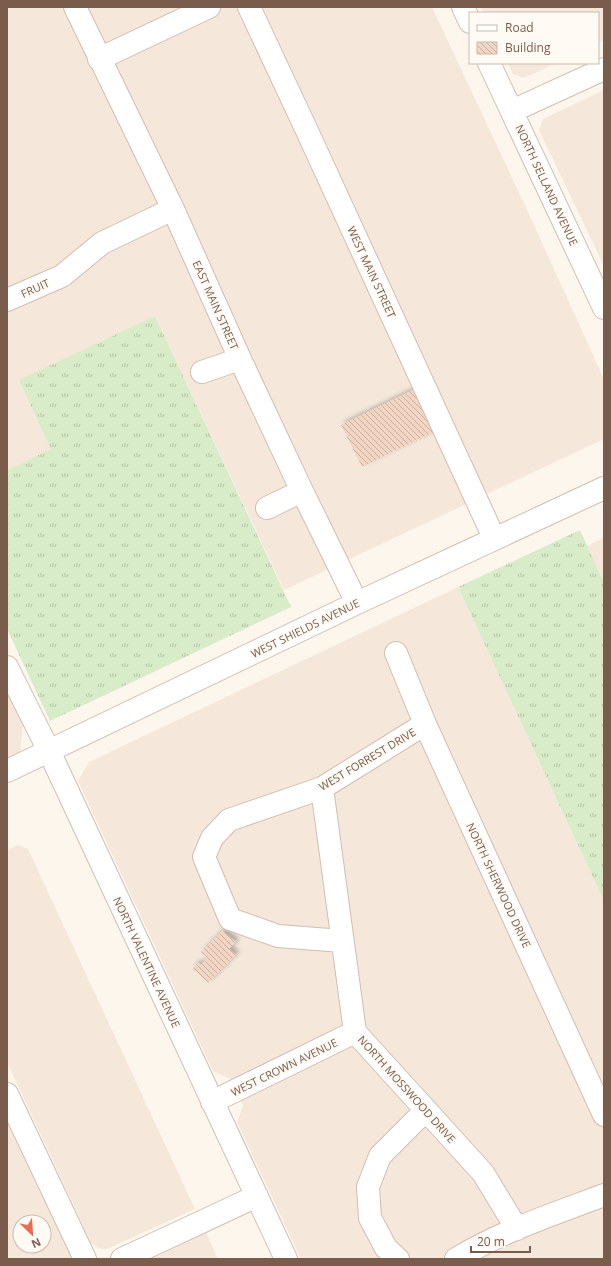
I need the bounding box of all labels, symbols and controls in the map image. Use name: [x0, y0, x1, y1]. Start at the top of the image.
legend: [469, 12, 599, 64]
text: Road: [505, 19, 534, 36]
text: Building: [505, 39, 551, 56]
street label: NORTH SELLAND AVENUE: [512, 122, 582, 248]
street label: WEST MAIN STREET: [344, 224, 400, 320]
street label: EAST MAIN STREET: [190, 258, 242, 352]
street label: FRUIT: [18, 275, 52, 301]
street label: WEST SHIELDS AVENUE: [248, 595, 362, 661]
street label: WEST FORREST DRIVE: [316, 724, 418, 794]
street label: NORTH SHERWOOD DRIVE: [463, 820, 535, 950]
street label: NORTH VALENTINE AVENUE: [110, 894, 184, 1030]
street label: NORTH MOSSWOOD DRIVE: [355, 1032, 459, 1146]
street label: WEST CROWN AVENUE: [228, 1035, 340, 1099]
north arrow: [12, 1214, 52, 1254]
scale bar: [471, 1228, 530, 1254]
text: 20 m: [477, 1233, 505, 1250]
text: N: [29, 1235, 44, 1252]

